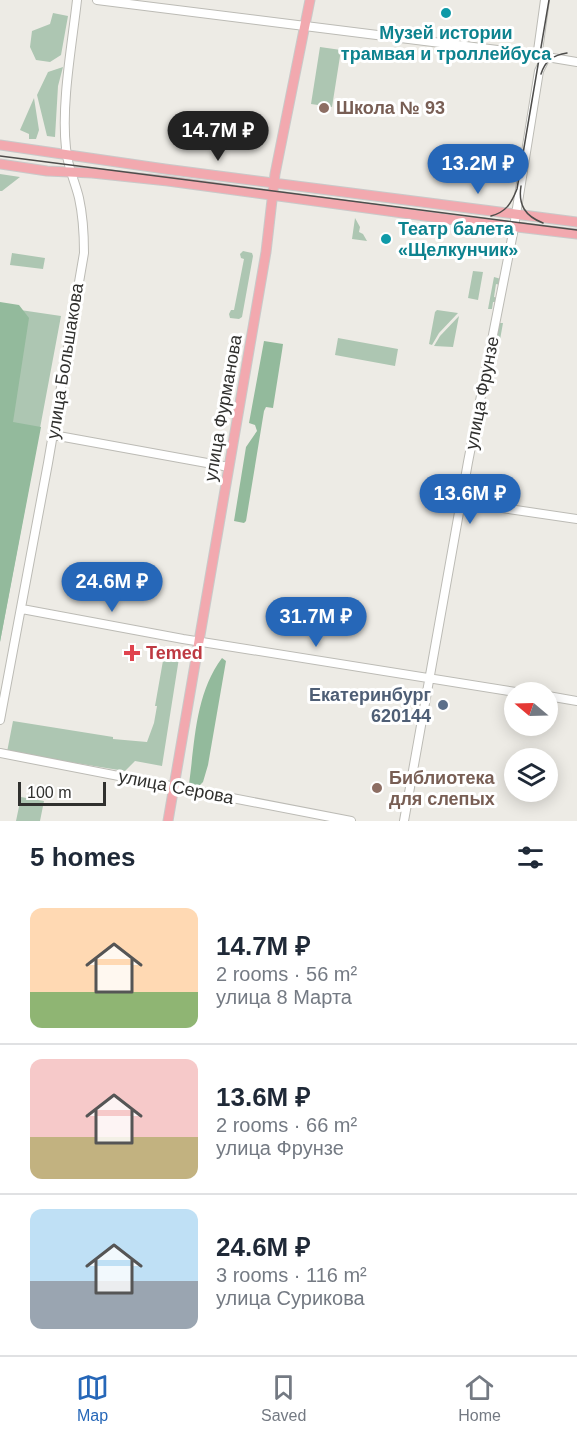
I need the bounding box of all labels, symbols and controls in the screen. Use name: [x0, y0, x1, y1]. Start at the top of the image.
marker: Музей истории трамвая и троллейбуса: [439, 6, 453, 20]
place label: Музей истории трамвая и троллейбуса: [341, 23, 552, 64]
place label: Школа № 93: [336, 98, 445, 118]
marker: Школа № 93: [317, 101, 331, 115]
pin: 14.7M ₽: [163, 111, 273, 162]
text: 14.7M ₽: [182, 119, 254, 141]
pin: 13.2M ₽: [423, 144, 533, 195]
text: 13.2M ₽: [442, 152, 514, 174]
place label: Театр балета «Щелкунчик»: [398, 219, 518, 260]
marker: Театр балета «Щелкунчик»: [379, 232, 393, 246]
street label: улица Большакова: [43, 281, 87, 440]
street label: улица Фурманова: [200, 332, 246, 483]
street label: улица Фрунзе: [461, 335, 503, 451]
pin: 13.6M ₽: [415, 474, 525, 525]
text: 13.6M ₽: [434, 482, 506, 504]
pin: 24.6M ₽: [57, 562, 167, 613]
text: 24.6M ₽: [76, 570, 148, 592]
pin: 31.7M ₽: [261, 597, 371, 648]
text: 31.7M ₽: [280, 605, 352, 627]
place label: Temed: [146, 643, 203, 663]
marker: Temed: [123, 644, 141, 662]
north arrow: [504, 682, 558, 736]
map controls: [504, 682, 558, 802]
place label: Екатеринбург 620144: [309, 685, 431, 726]
marker: Екатеринбург 620144: [436, 698, 450, 712]
button: layers: [504, 748, 558, 802]
street label: улица Серова: [117, 766, 236, 808]
place label: Библиотека для слепых: [389, 768, 496, 809]
scale bar: [18, 779, 106, 806]
marker: Библиотека для слепых: [370, 781, 384, 795]
text: 100 m: [27, 784, 71, 801]
icon: filters: [514, 841, 547, 874]
text: 5 homes: [30, 842, 136, 872]
text: 14.7M ₽: [216, 931, 311, 961]
icon: home: [78, 932, 150, 1004]
text: 2 rooms · 56 m²: [216, 963, 357, 985]
text: улица 8 Марта: [216, 986, 352, 1008]
text: 13.6M ₽: [216, 1082, 311, 1112]
icon: home: [78, 1083, 150, 1155]
text: 2 rooms · 66 m²: [216, 1114, 357, 1136]
text: улица Фрунзе: [216, 1137, 344, 1159]
text: 24.6M ₽: [216, 1232, 311, 1262]
icon: home: [78, 1233, 150, 1305]
text: 3 rooms · 116 m²: [216, 1264, 367, 1286]
text: улица Сурикова: [216, 1287, 365, 1309]
tab: Map: [76, 1371, 109, 1425]
tab: Saved: [261, 1371, 306, 1425]
tab: Home: [458, 1371, 501, 1425]

